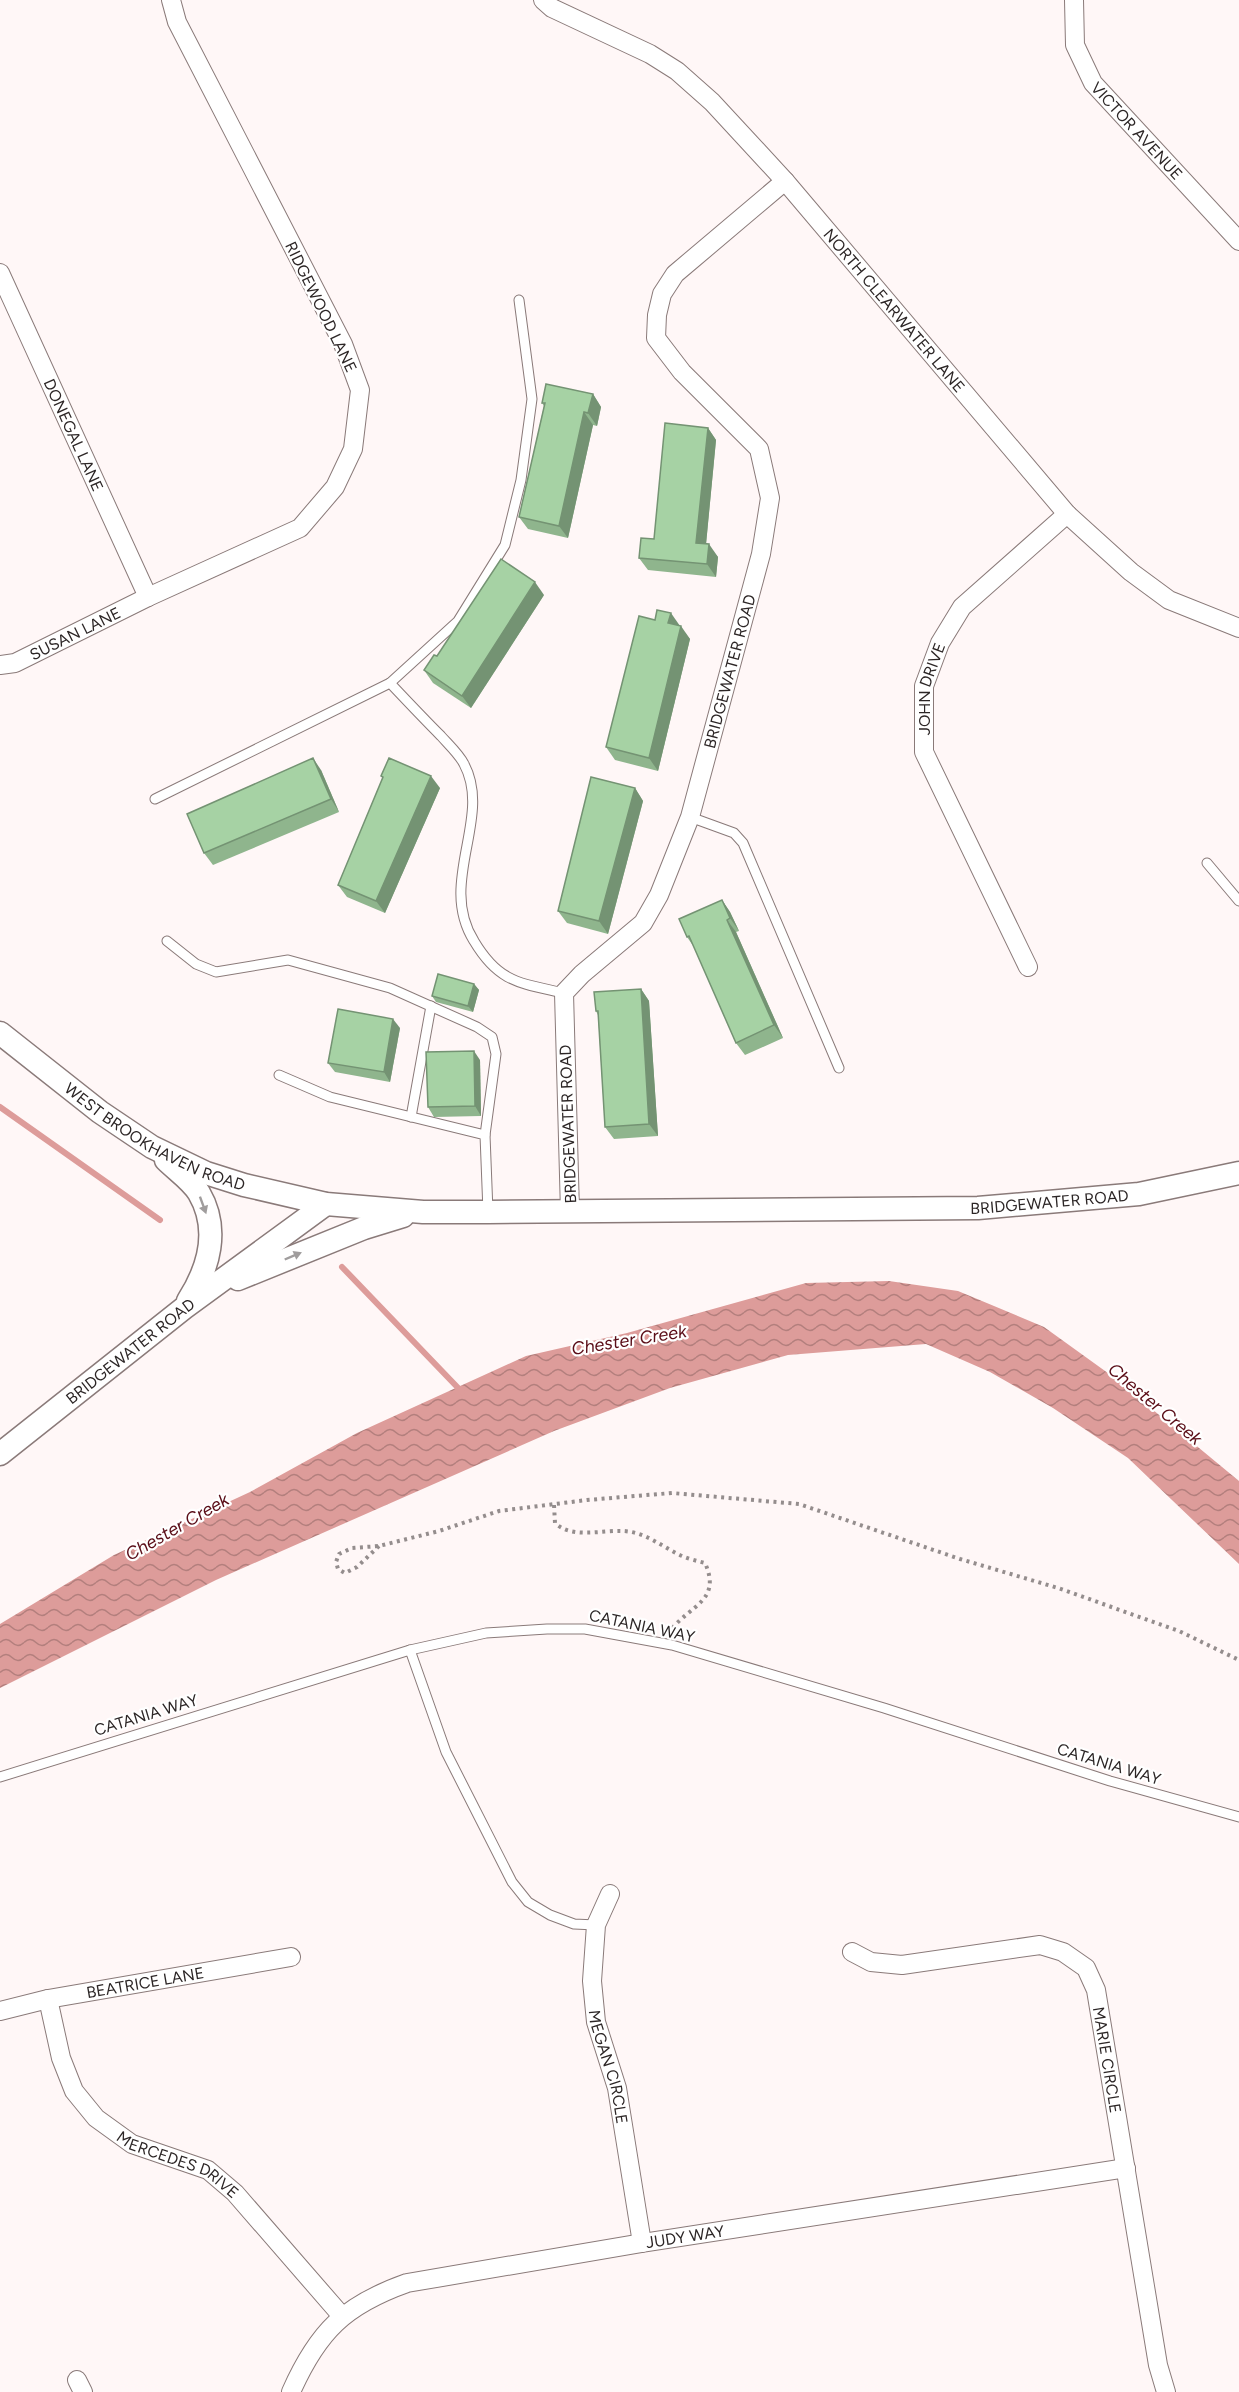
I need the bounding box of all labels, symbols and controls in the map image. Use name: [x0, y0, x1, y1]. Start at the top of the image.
street label: VICTOR AVENUE: [1087, 78, 1187, 183]
street label: NORTH CLEARWATER LANE: [820, 225, 969, 396]
street label: RIDGEWOOD LANE: [281, 239, 361, 375]
street label: DONEGAL LANE: [40, 376, 108, 494]
street label: BRIDGEWATER ROAD: [699, 592, 759, 750]
street label: SUSAN LANE: [26, 603, 124, 664]
street label: JOHN DRIVE: [915, 640, 949, 735]
street label: BRIDGEWATER ROAD: [556, 1044, 580, 1204]
street label: WEST BROOKHAVEN ROAD: [61, 1078, 248, 1194]
street label: BRIDGEWATER ROAD: [970, 1185, 1129, 1218]
one-way arrow: [199, 1197, 209, 1215]
one-way arrow: [285, 1251, 303, 1261]
street label: BRIDGEWATER ROAD: [62, 1294, 198, 1408]
water label: Chester Creek: [570, 1320, 689, 1360]
water label: Chester Creek: [1103, 1358, 1208, 1451]
water label: Chester Creek: [121, 1488, 234, 1566]
street label: CATANIA WAY: [587, 1606, 697, 1647]
street label: CATANIA WAY: [92, 1690, 200, 1740]
street label: CATANIA WAY: [1055, 1739, 1163, 1789]
street label: BEATRICE LANE: [85, 1963, 205, 2002]
street label: MARIE CIRCLE: [1089, 2005, 1126, 2114]
street label: MEGAN CIRCLE: [585, 2009, 632, 2125]
street label: MERCEDES DRIVE: [113, 2127, 243, 2202]
street label: JUDY WAY: [644, 2221, 726, 2252]

